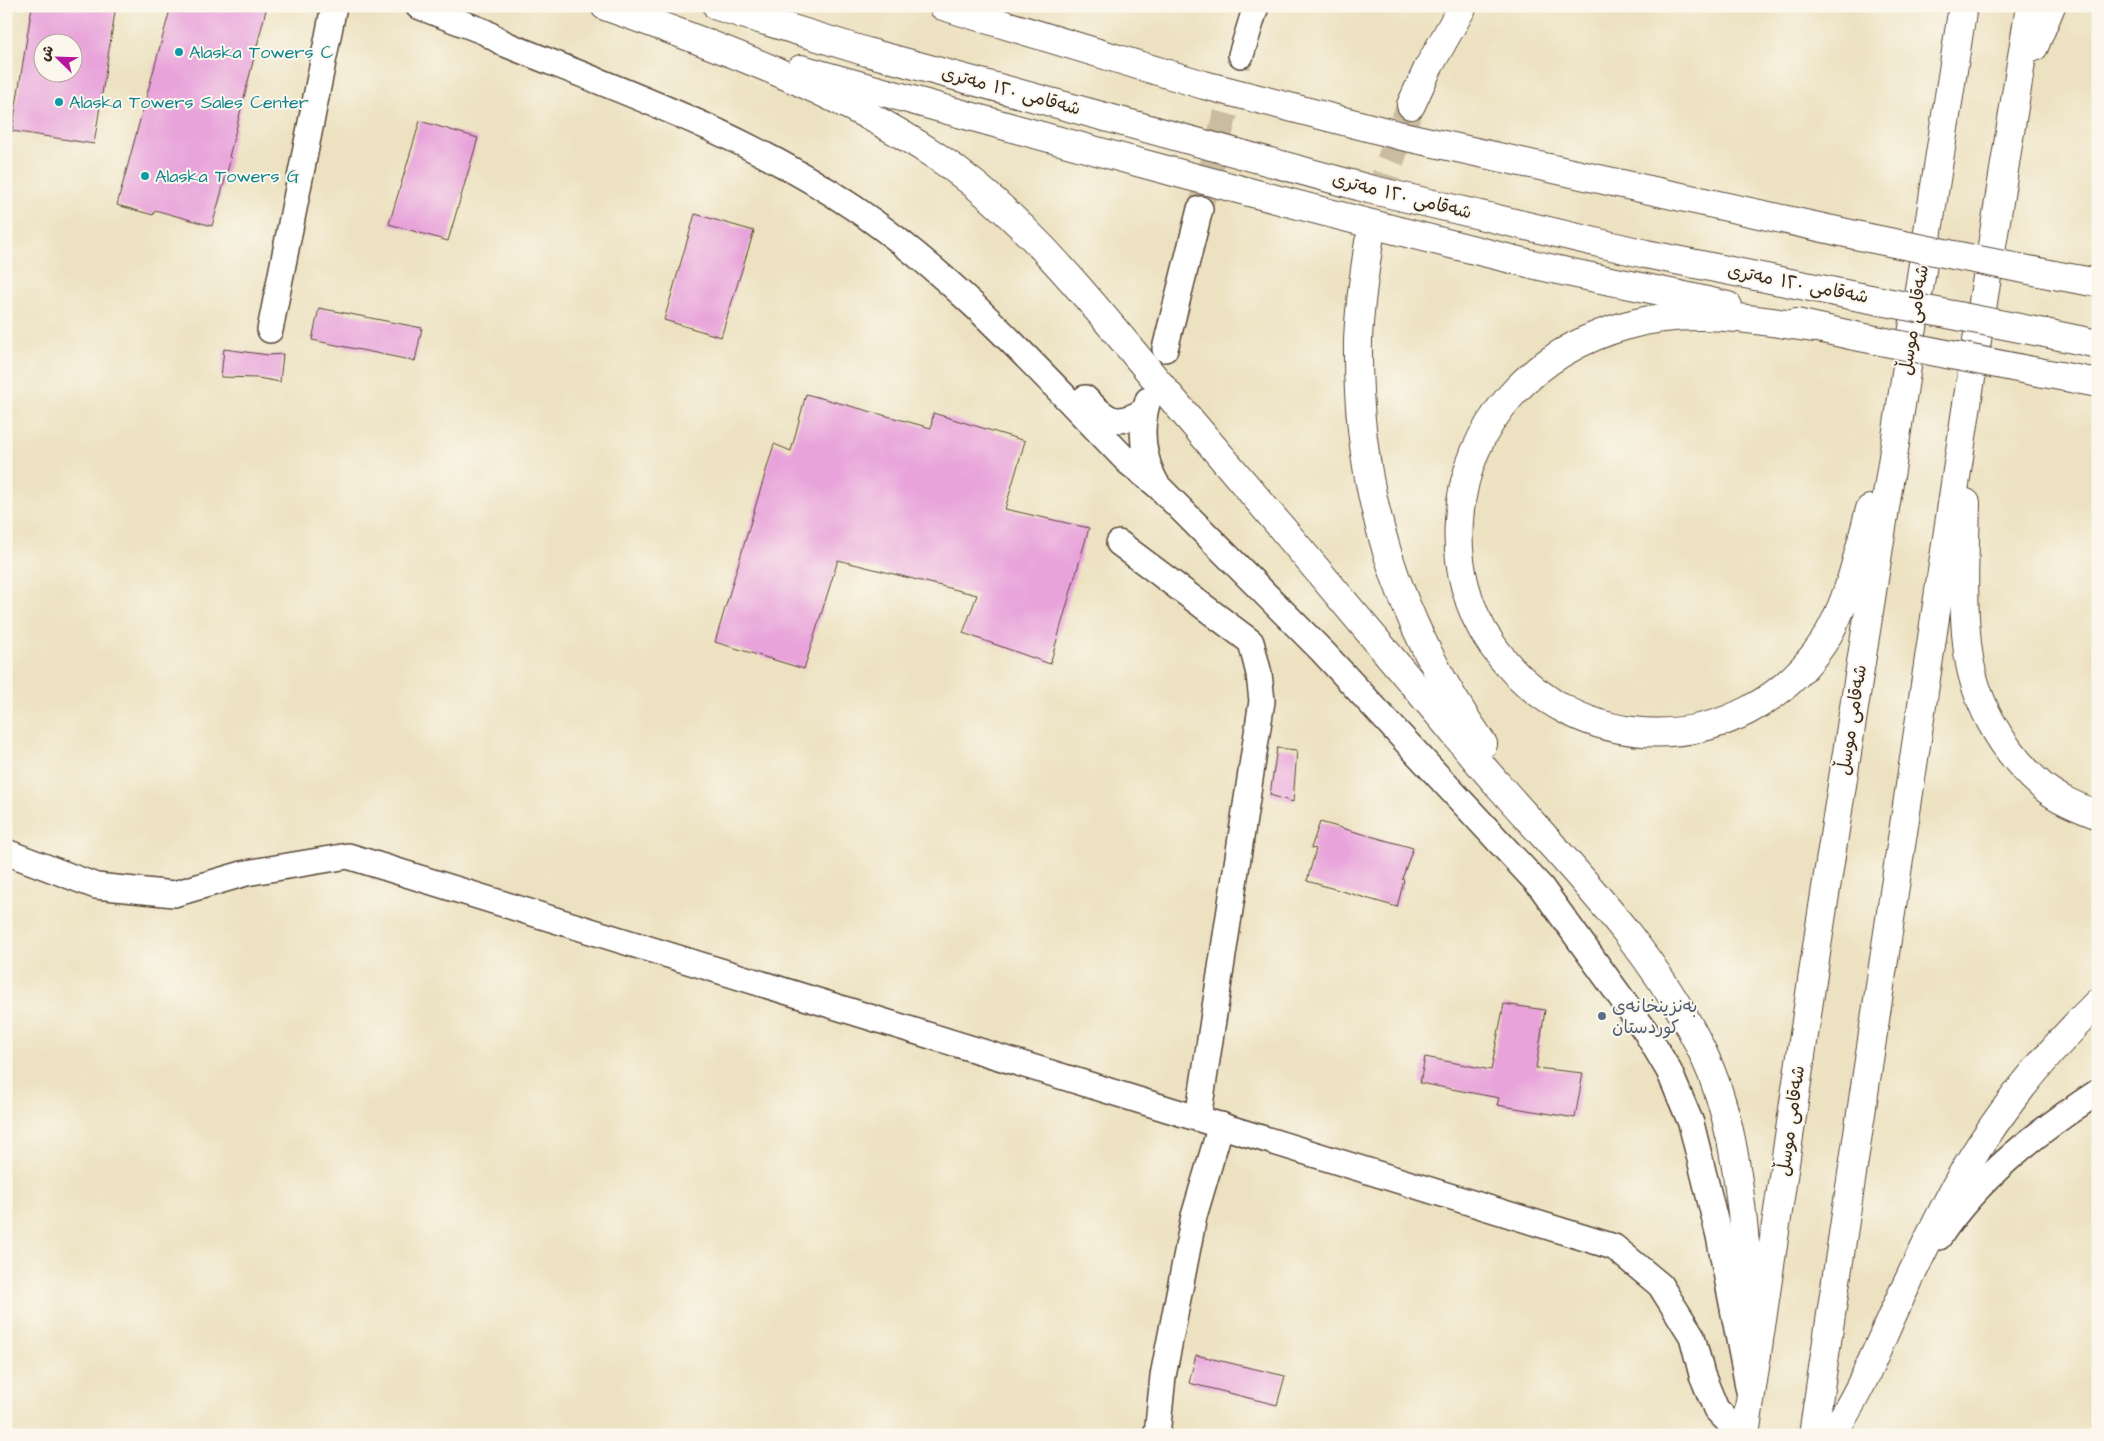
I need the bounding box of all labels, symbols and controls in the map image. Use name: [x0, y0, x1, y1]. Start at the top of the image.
north arrow: [32, 32, 82, 82]
place label: Alaska Towers C: [189, 40, 334, 65]
text: ش: [35, 42, 59, 64]
marker: Alaska Towers C: [173, 46, 185, 58]
street label: شەقامی ١٢٠ مەتری: [939, 60, 1083, 122]
place label: Alaska Towers Sales Center: [69, 90, 309, 115]
marker: Alaska Towers Sales Center: [53, 96, 65, 108]
place label: Alaska Towers G: [155, 164, 300, 189]
street label: شەقامی ١٢٠ مەتری: [1330, 167, 1474, 225]
marker: Alaska Towers G: [139, 170, 151, 182]
street label: شەقامی ١٢٠ مەتری: [1725, 258, 1871, 310]
street label: شەقامی موسڵ: [1892, 263, 1935, 377]
street label: شەقامی موسڵ: [1830, 663, 1873, 777]
place label: بەنزینخانەی کوردستان: [1612, 994, 1697, 1040]
marker: بەنزینخانەی کوردستان: [1596, 1010, 1608, 1022]
street label: شەقامی موسڵ: [1770, 1064, 1811, 1178]

